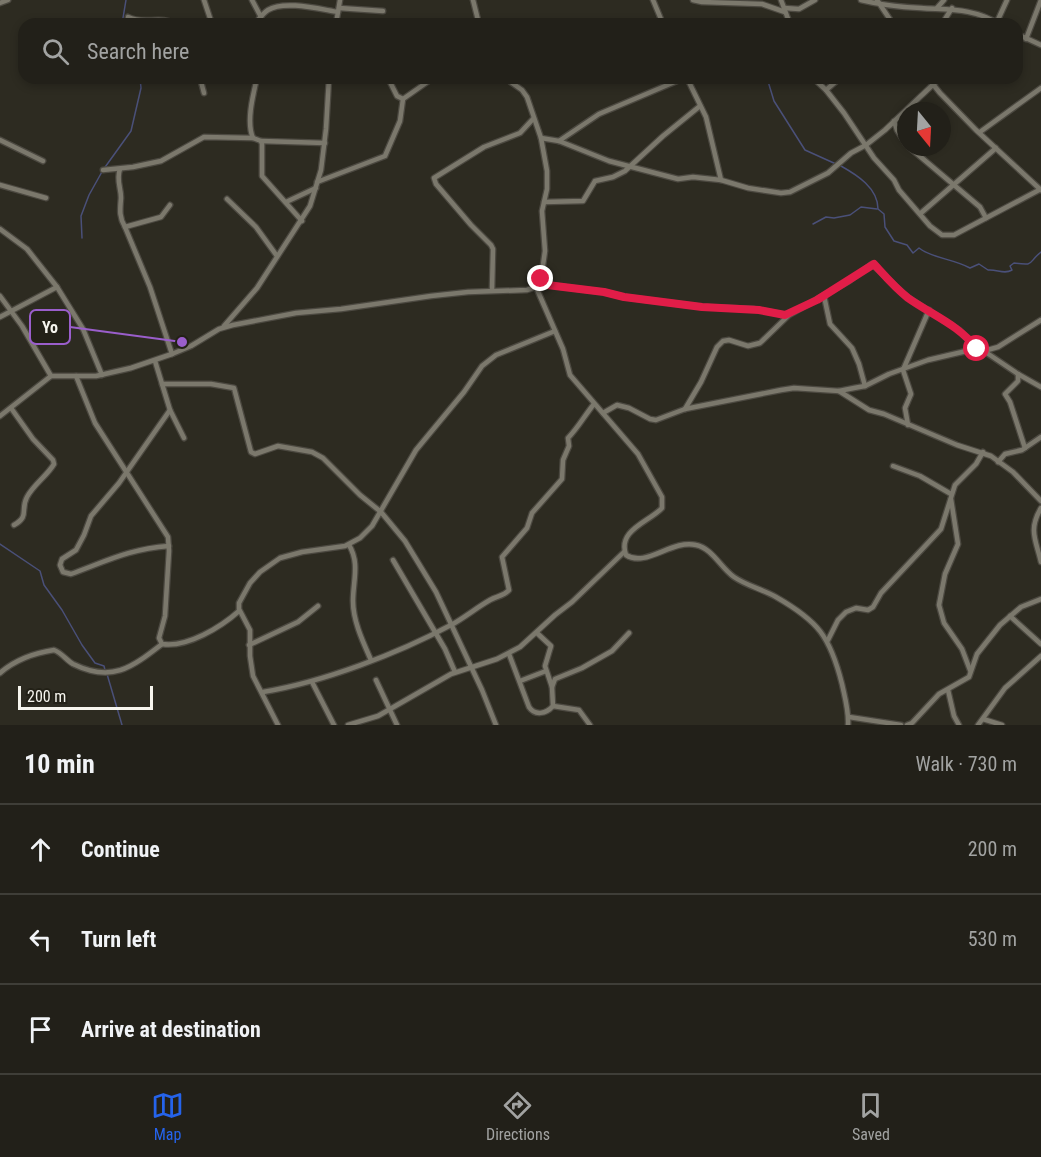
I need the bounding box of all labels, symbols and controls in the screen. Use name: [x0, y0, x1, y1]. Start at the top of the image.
search box: [18, 18, 1023, 84]
icon: search: [39, 35, 72, 68]
text: Search here: [87, 39, 189, 64]
north arrow: [897, 102, 951, 156]
route end: [527, 265, 553, 291]
callout: Yo: [30, 310, 70, 344]
text: Yo: [42, 318, 58, 337]
route start: [963, 335, 989, 361]
scale bar: [18, 683, 153, 710]
text: 200 m: [27, 687, 66, 706]
text: 10 min: [24, 749, 95, 779]
text: Walk · 730 m: [916, 752, 1017, 776]
icon: ahead: [24, 833, 57, 866]
text: Continue: [81, 837, 160, 862]
text: 200 m: [968, 837, 1017, 861]
icon: left: [24, 923, 57, 956]
text: Turn left: [81, 927, 156, 952]
text: 530 m: [968, 927, 1017, 951]
icon: arrive: [24, 1013, 57, 1046]
text: Arrive at destination: [81, 1017, 261, 1042]
tab: Map: [151, 1089, 184, 1144]
tab: Directions: [486, 1089, 550, 1144]
tab: Saved: [852, 1089, 890, 1144]

